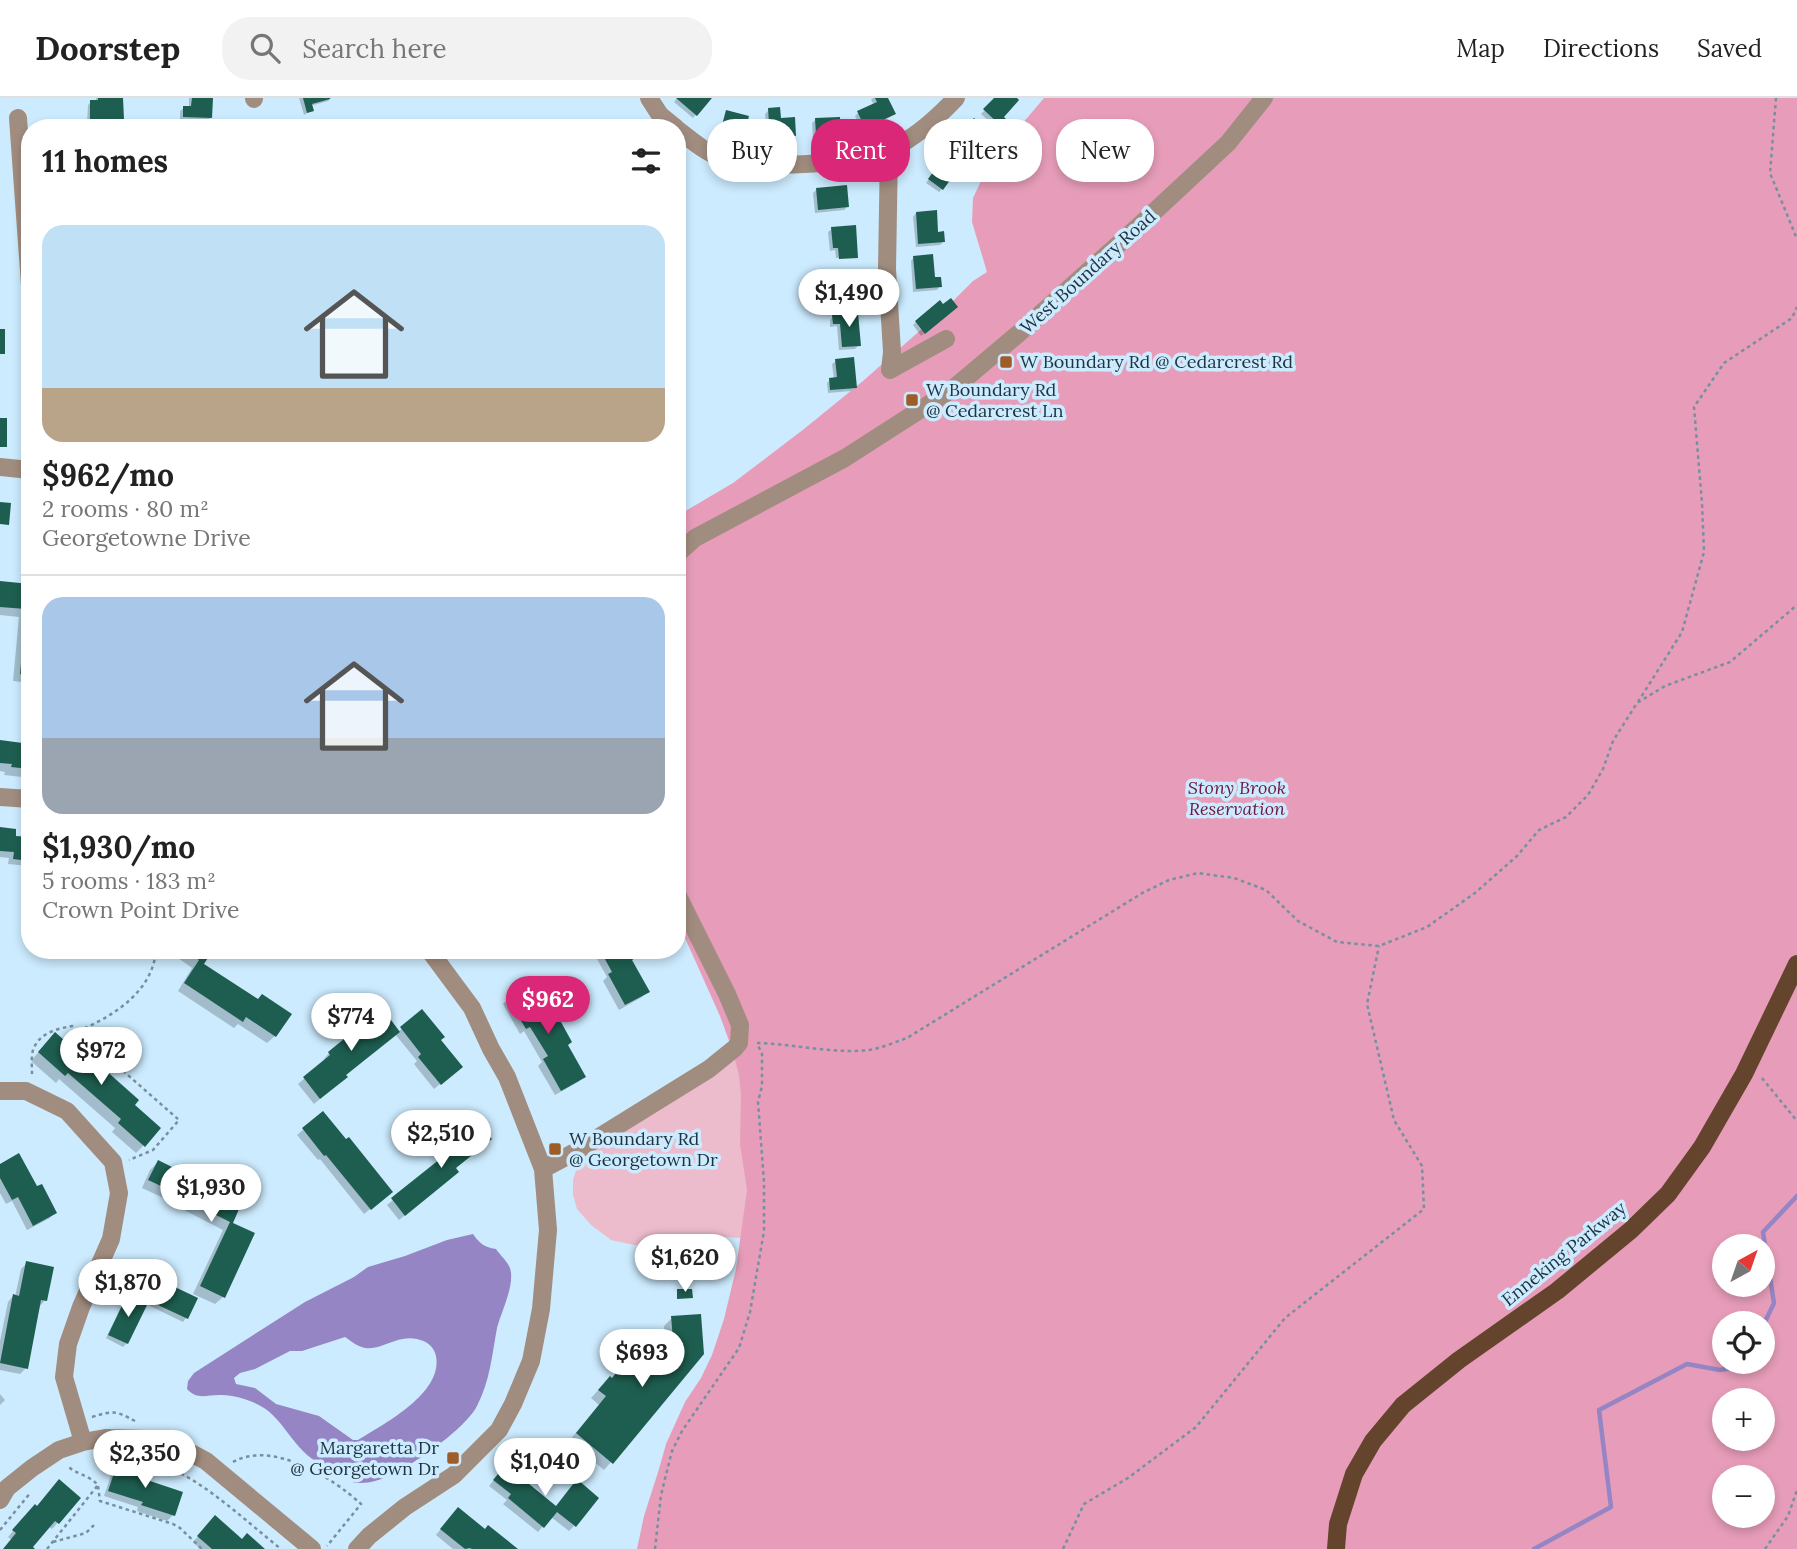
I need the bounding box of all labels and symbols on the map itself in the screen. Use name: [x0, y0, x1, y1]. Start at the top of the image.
street label: West Boundary Road: [1015, 205, 1160, 339]
pin: $1,490: [792, 270, 906, 329]
place label: W Boundary Rd @ Cedarcrest Rd: [1020, 350, 1293, 373]
marker: W Boundary Rd @ Cedarcrest Rd: [998, 354, 1014, 370]
place label: W Boundary Rd @ Cedarcrest Ln: [926, 378, 1063, 422]
marker: W Boundary Rd @ Cedarcrest Ln: [904, 392, 920, 408]
park label: Stony Brook Reservation: [1188, 776, 1286, 820]
pin: $962: [507, 976, 589, 1036]
pin: $774: [310, 993, 392, 1053]
pin: $972: [60, 1028, 142, 1087]
pin: $2,510: [384, 1110, 498, 1170]
place label: W Boundary Rd @ Georgetown Dr: [569, 1127, 718, 1171]
marker: W Boundary Rd @ Georgetown Dr: [547, 1141, 563, 1157]
pin: $1,930: [154, 1164, 268, 1224]
street label: Enneking Parkway: [1497, 1196, 1631, 1311]
pin: $1,620: [628, 1234, 742, 1294]
north arrow: [1712, 1234, 1774, 1297]
pin: $1,870: [71, 1260, 185, 1319]
pin: $693: [601, 1330, 683, 1389]
pin: $2,350: [88, 1430, 202, 1490]
place label: Margaretta Dr @ Georgetown Dr: [290, 1436, 439, 1480]
pin: $1,040: [488, 1438, 602, 1498]
marker: Margaretta Dr @ Georgetown Dr: [445, 1450, 461, 1466]

